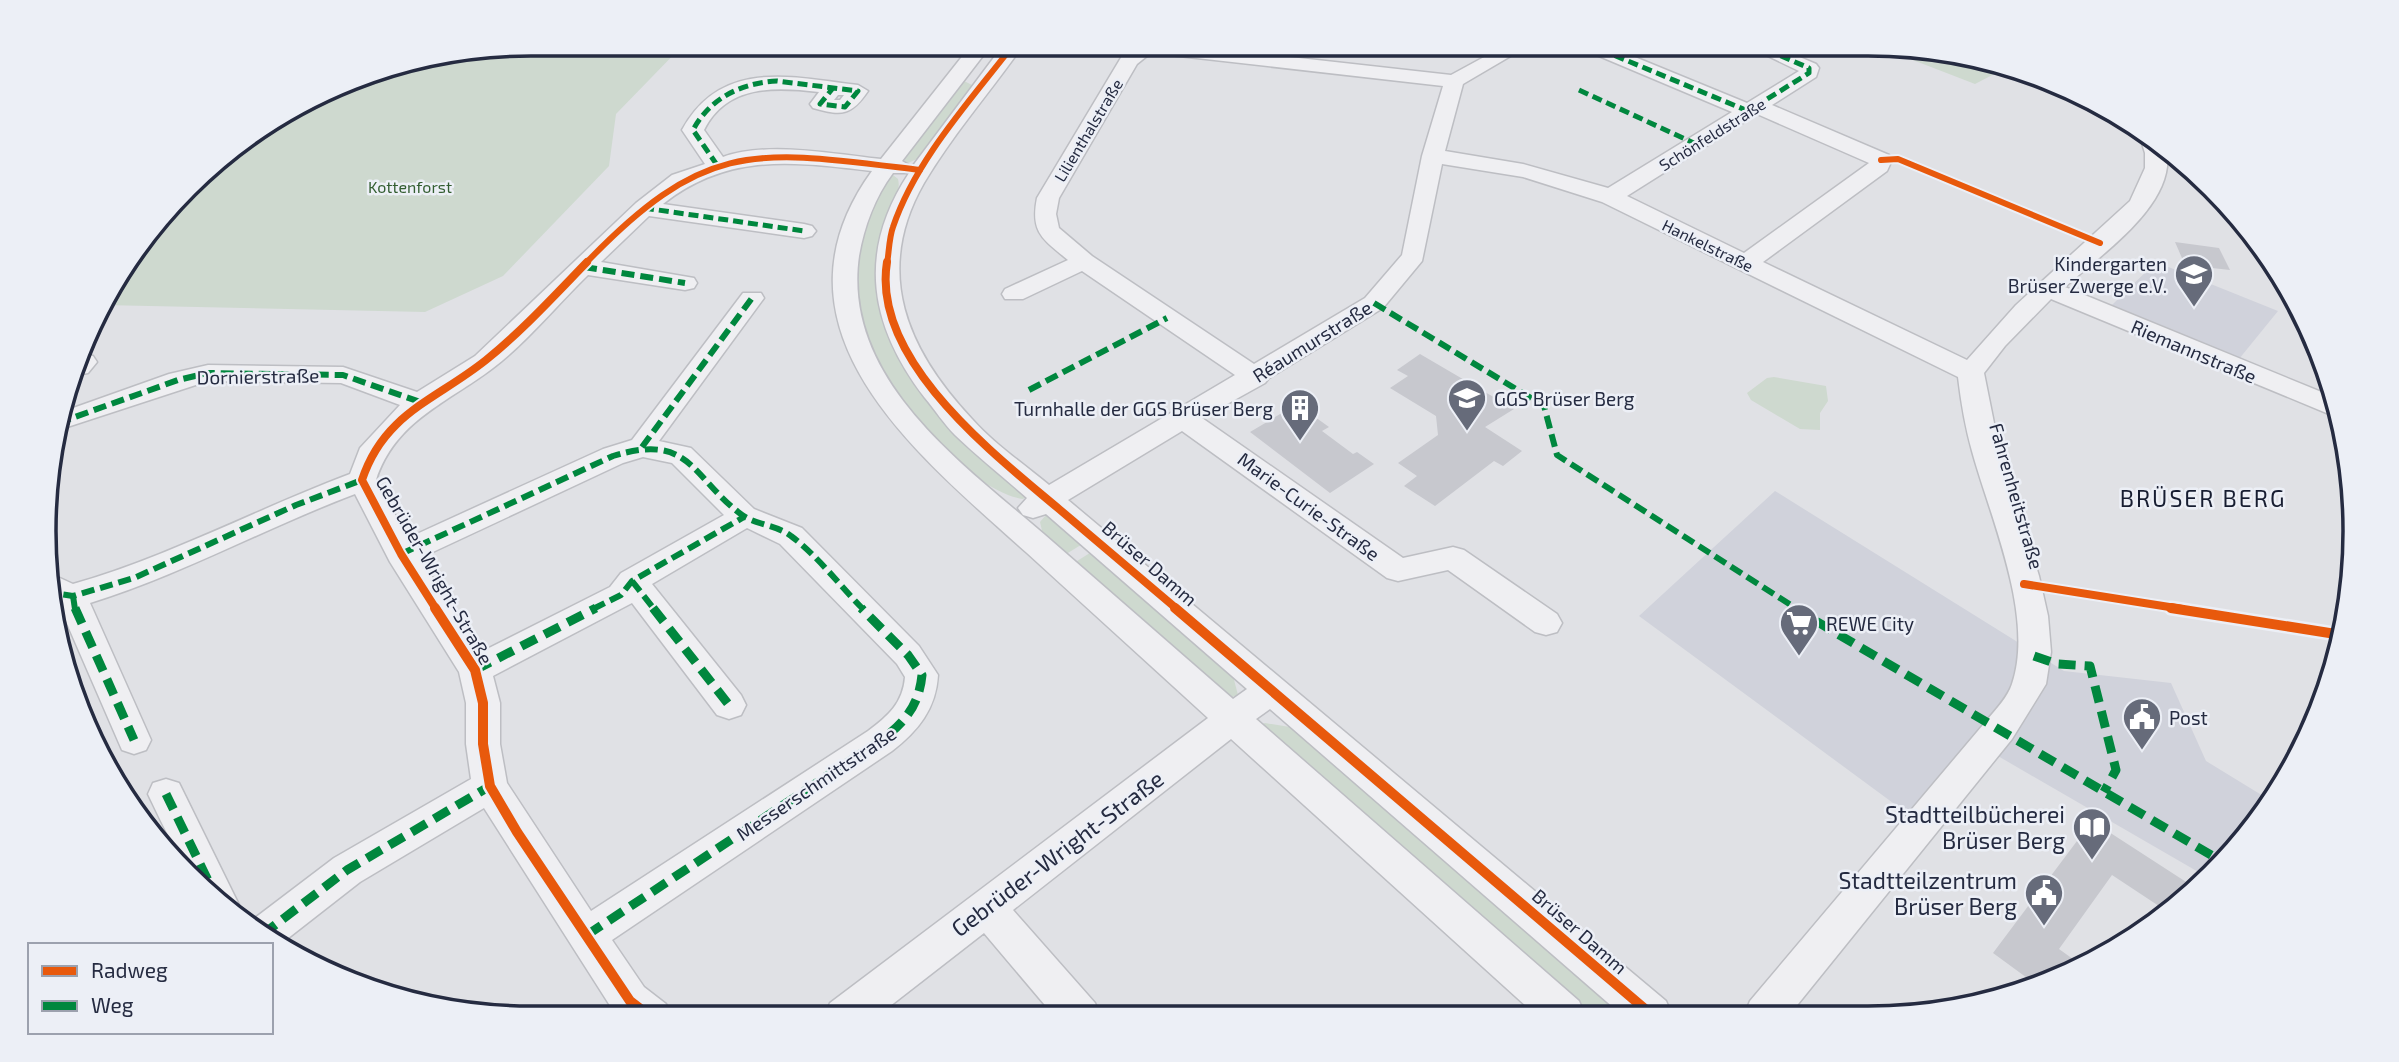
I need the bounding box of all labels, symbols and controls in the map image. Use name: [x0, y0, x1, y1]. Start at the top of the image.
street label: Lilienthalstraße: [1050, 75, 1126, 185]
street label: Schönfeldstraße: [1655, 94, 1769, 174]
park label: Kottenforst: [368, 177, 452, 196]
street label: Hankelstraße: [1659, 215, 1757, 275]
place label: Kindergarten Brüser Zwerge e.V.: [2008, 252, 2167, 297]
school or university icon: Kindergarten Brüser Zwerge e.V.: [2173, 253, 2215, 308]
street label: Réaumurstraße: [1248, 295, 1376, 387]
street label: Riemannstraße: [2128, 314, 2260, 388]
street label: Dornierstraße: [197, 363, 319, 389]
school or university icon: GGS Brüser Berg: [1446, 377, 1488, 432]
building icon: Turnhalle der GGS Brüser Berg: [1279, 387, 1321, 442]
place label: GGS Brüser Berg: [1494, 387, 1635, 410]
place label: Turnhalle der GGS Brüser Berg: [1014, 397, 1273, 420]
street label: Fahrenheitstraße: [1985, 420, 2049, 572]
street label: Marie-Curie-Straße: [1234, 447, 1384, 565]
street label: Gebrüder-Wright-Straße: [372, 472, 498, 668]
district label: BRÜSER BERG: [2120, 484, 2286, 512]
street label: Brüser Damm: [1098, 516, 1202, 610]
supermarket icon: REWE City: [1778, 602, 1820, 657]
place label: REWE City: [1826, 612, 1914, 635]
public building icon: Post: [2121, 696, 2163, 751]
place label: Post: [2169, 706, 2208, 729]
street label: Messerschmittstraße: [732, 721, 900, 845]
street label: Gebrüder-Wright-Straße: [945, 764, 1169, 942]
place label: Stadtteilbücherei Brüser Berg: [1885, 800, 2065, 854]
library icon: Stadtteilbücherei Brüser Berg: [2071, 806, 2113, 861]
place label: Stadtteilzentrum Brüser Berg: [1839, 866, 2017, 920]
public building icon: Stadtteilzentrum Brüser Berg: [2023, 872, 2065, 927]
street label: Brüser Damm: [1528, 884, 1632, 978]
legend: [28, 943, 273, 1034]
text: Radweg: [91, 957, 168, 982]
text: Weg: [91, 992, 134, 1017]

